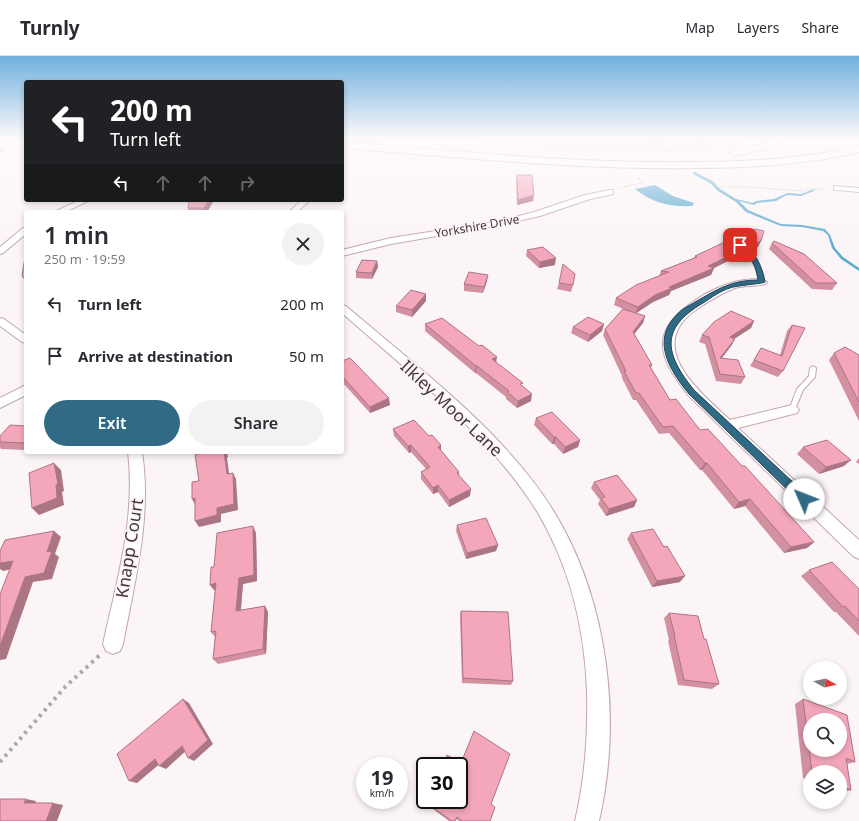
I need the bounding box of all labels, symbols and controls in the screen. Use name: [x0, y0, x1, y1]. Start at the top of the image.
text: Turnly: [20, 15, 80, 41]
text: Map: [686, 18, 715, 37]
text: Layers: [737, 18, 779, 37]
text: Share: [801, 18, 839, 37]
text: 200 m: [110, 91, 193, 129]
icon: left: [44, 96, 96, 148]
text: Turn left: [110, 127, 181, 151]
icon: left: [110, 172, 132, 194]
icon: ahead: [152, 172, 174, 194]
icon: ahead: [194, 172, 216, 194]
icon: right: [236, 172, 258, 194]
street label: Yorkshire Drive: [433, 210, 521, 242]
text: 1 min: [44, 218, 109, 251]
button: close: [282, 223, 324, 265]
pin: [723, 228, 757, 262]
icon: arrive: [729, 234, 751, 256]
text: 250 m · 19:59: [44, 250, 125, 268]
icon: left: [44, 293, 66, 315]
text: Turn left: [78, 294, 142, 314]
text: 200 m: [280, 294, 324, 314]
icon: arrive: [44, 345, 66, 367]
text: Arrive at destination: [78, 346, 233, 366]
text: 50 m: [289, 346, 324, 366]
street label: Ilkley Moor Lane: [396, 355, 508, 461]
button: Exit: [44, 400, 180, 446]
button: Share: [188, 400, 324, 446]
position arrow: [783, 478, 825, 520]
street label: Knapp Court: [110, 497, 148, 599]
north arrow: [803, 661, 847, 705]
map controls: [803, 661, 847, 809]
button: search: [803, 713, 847, 757]
speed limit sign: 30: [416, 757, 468, 809]
text: 19: [371, 764, 393, 791]
button: layers: [803, 765, 847, 809]
text: km/h: [370, 786, 394, 800]

